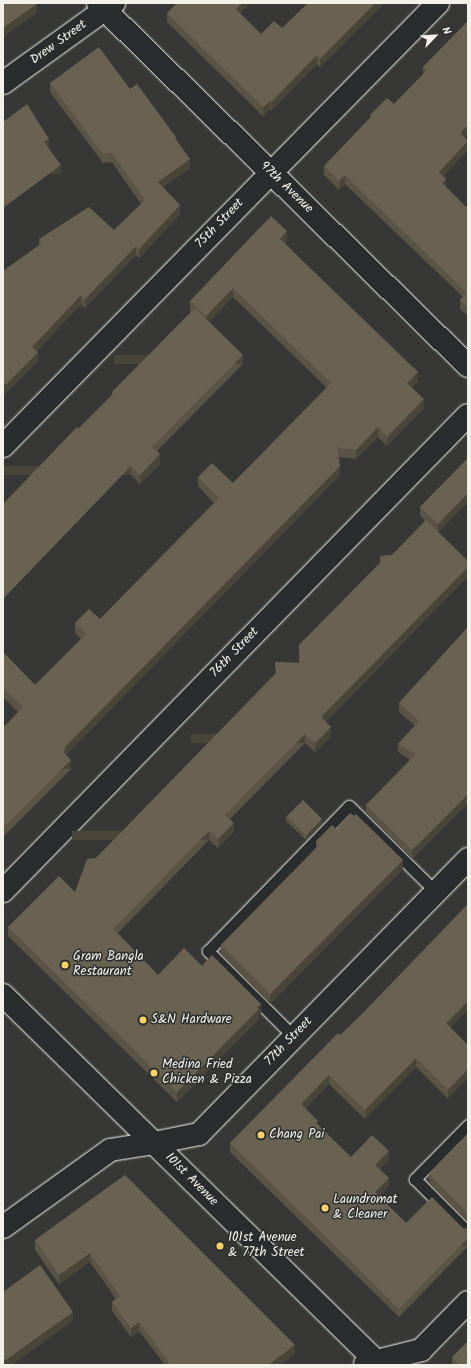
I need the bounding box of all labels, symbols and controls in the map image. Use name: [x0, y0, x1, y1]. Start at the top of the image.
north arrow: [415, 16, 455, 56]
street label: Drew Street: [28, 17, 90, 69]
text: N: [436, 24, 455, 38]
street label: 97th Avenue: [256, 159, 316, 217]
street label: 75th Street: [192, 196, 248, 252]
street label: 76th Street: [207, 625, 263, 681]
place label: Gram Bangla Restaurant: [73, 950, 144, 981]
marker: Gram Bangla Restaurant: [60, 960, 70, 970]
place label: S&N Hardware: [151, 1012, 232, 1028]
street label: 77th Street: [262, 1014, 316, 1070]
marker: S&N Hardware: [138, 1015, 148, 1025]
place label: Medina Fried Chicken & Pizza: [162, 1058, 252, 1089]
marker: Medina Fried Chicken & Pizza: [149, 1068, 159, 1078]
place label: Chang Pai: [269, 1127, 324, 1143]
marker: Chang Pai: [256, 1130, 266, 1140]
street label: 101st Avenue: [161, 1150, 221, 1210]
place label: Laundromat & Cleaner: [333, 1193, 398, 1224]
marker: Laundromat & Cleaner: [320, 1203, 330, 1213]
place label: 101st Avenue & 77th Street: [228, 1231, 305, 1262]
marker: 101st Avenue & 77th Street: [215, 1241, 225, 1251]

